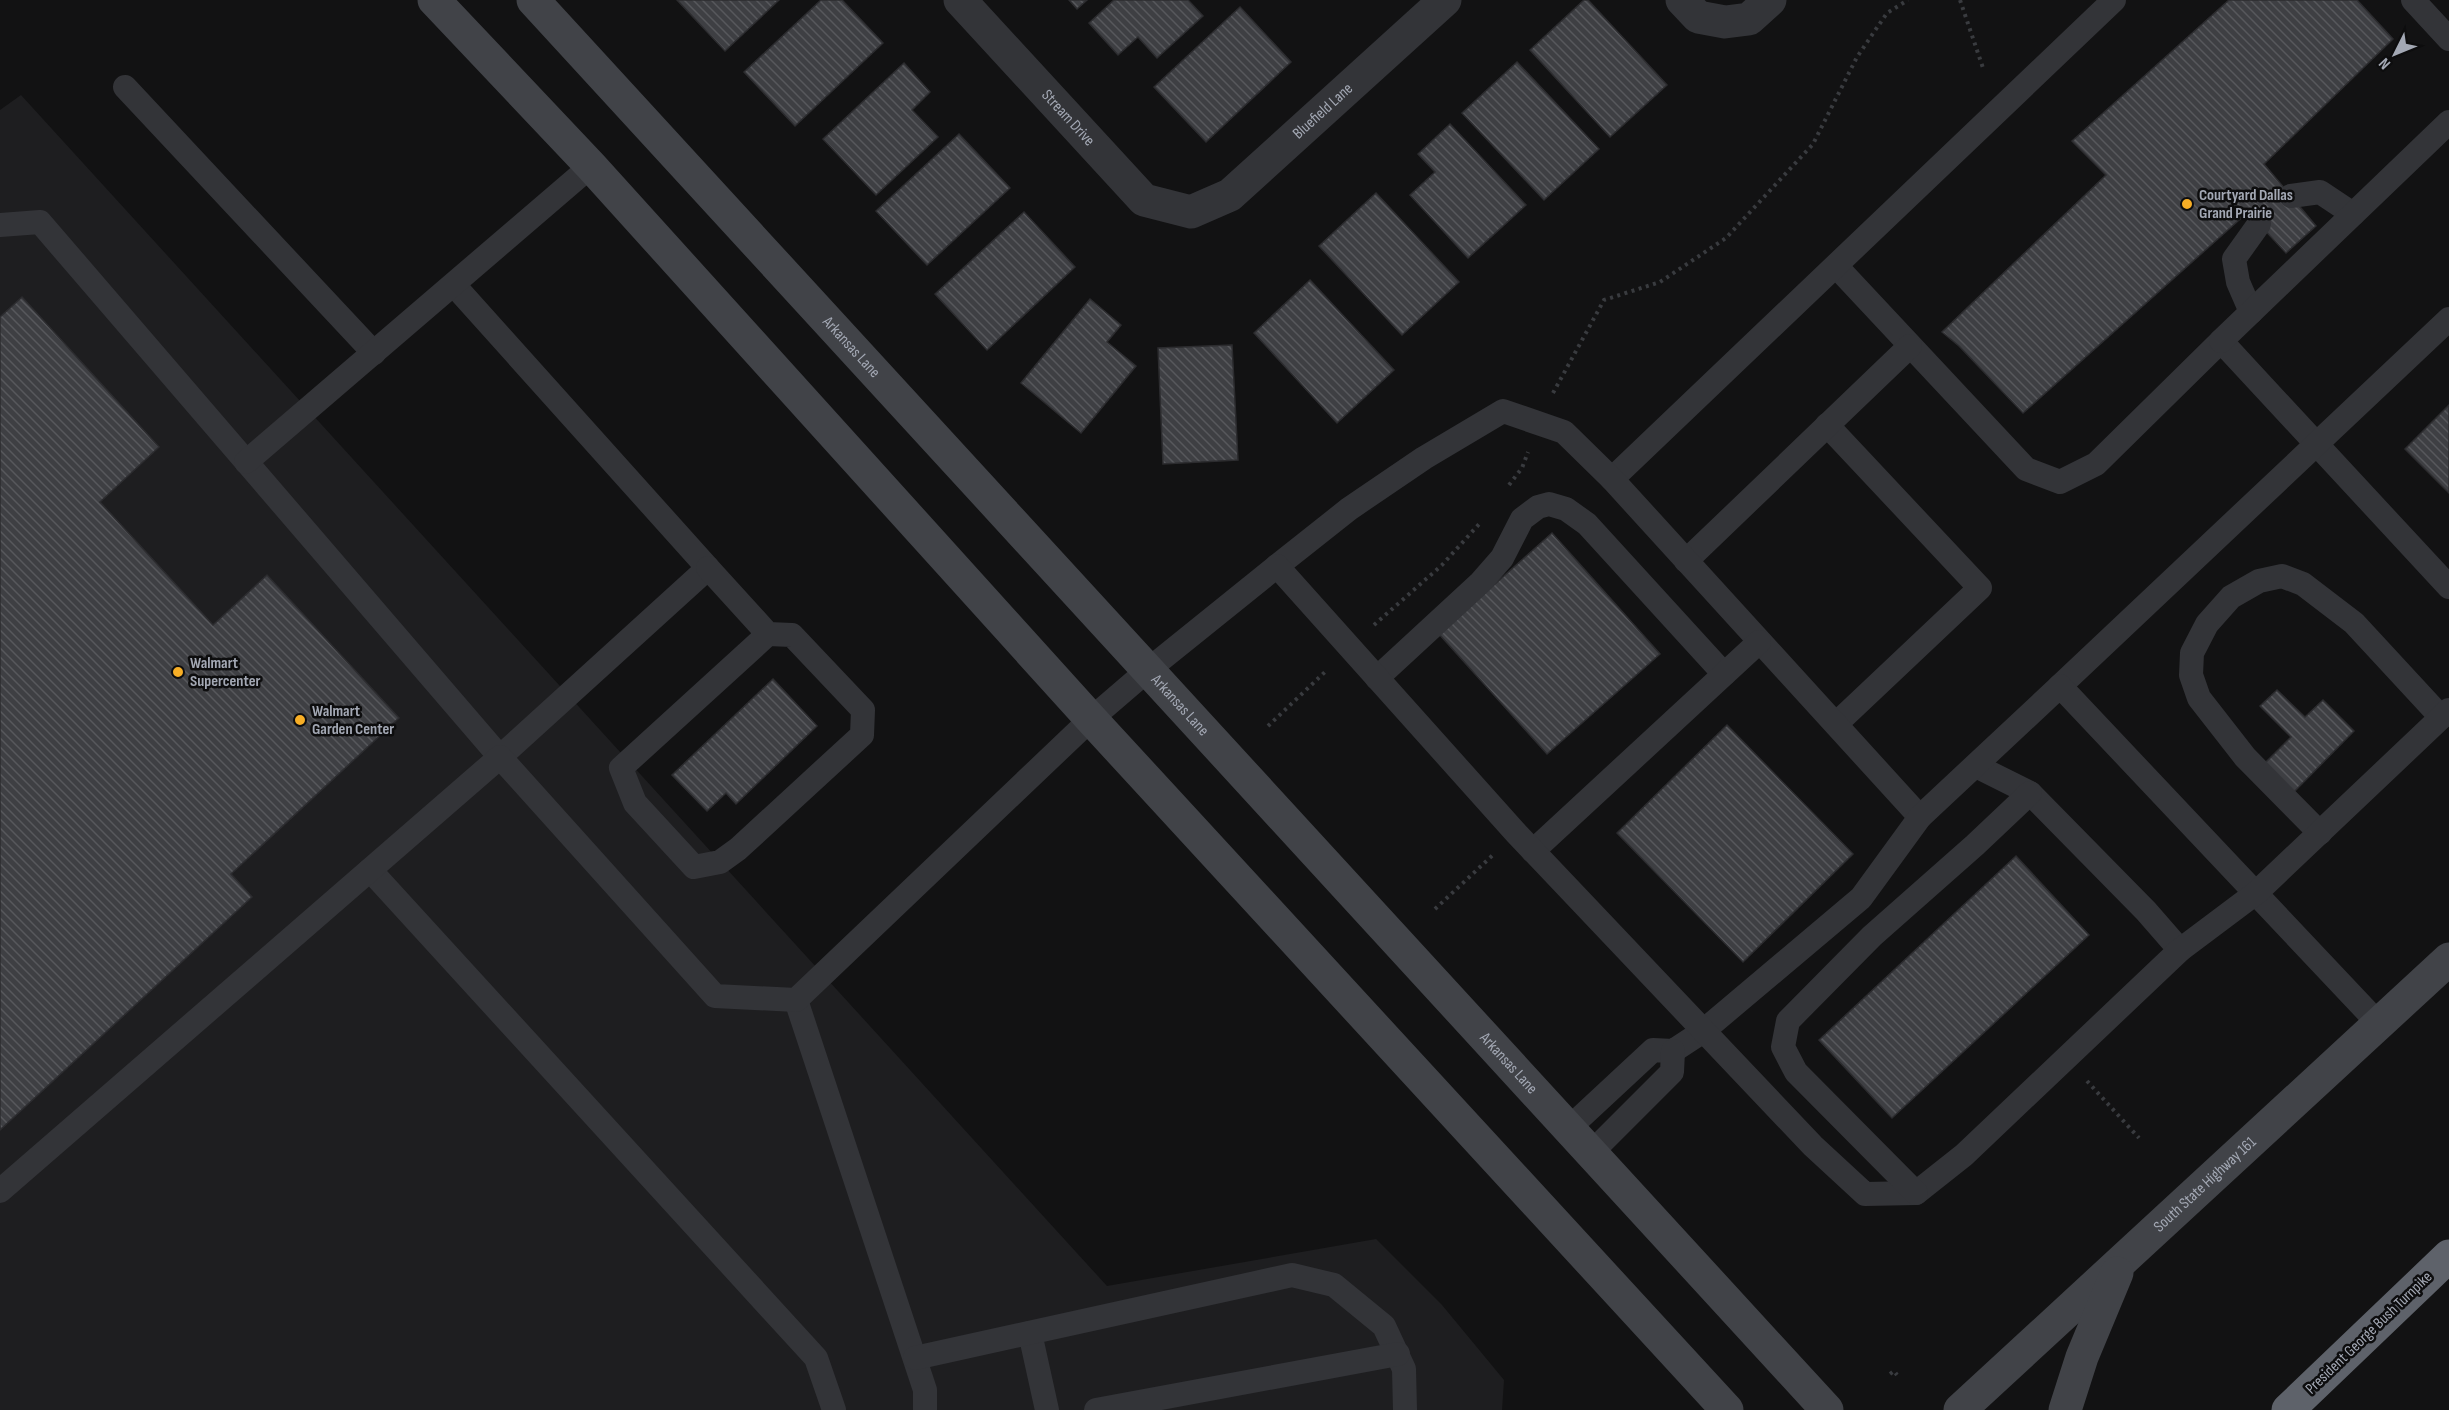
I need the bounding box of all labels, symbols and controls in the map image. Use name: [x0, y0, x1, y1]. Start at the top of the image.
north arrow: [2365, 24, 2425, 84]
text: N: [2375, 54, 2395, 73]
street label: Bluefield Lane: [1289, 79, 1357, 143]
street label: Stream Drive: [1038, 86, 1099, 150]
place label: Courtyard Dallas Grand Prairie: [2199, 186, 2293, 223]
marker: Courtyard Dallas Grand Prairie: [2180, 197, 2194, 211]
street label: Arkansas Lane: [818, 312, 884, 382]
place label: Walmart Supercenter: [190, 654, 261, 691]
marker: Walmart Supercenter: [171, 665, 185, 679]
street label: Arkansas Lane: [1147, 670, 1213, 740]
place label: Walmart Garden Center: [312, 702, 394, 739]
marker: Walmart Garden Center: [293, 713, 307, 727]
street label: Arkansas Lane: [1475, 1028, 1542, 1098]
street label: South State Highway 161: [2150, 1132, 2260, 1236]
street label: President George Bush Turnpike: [2302, 1268, 2436, 1398]

